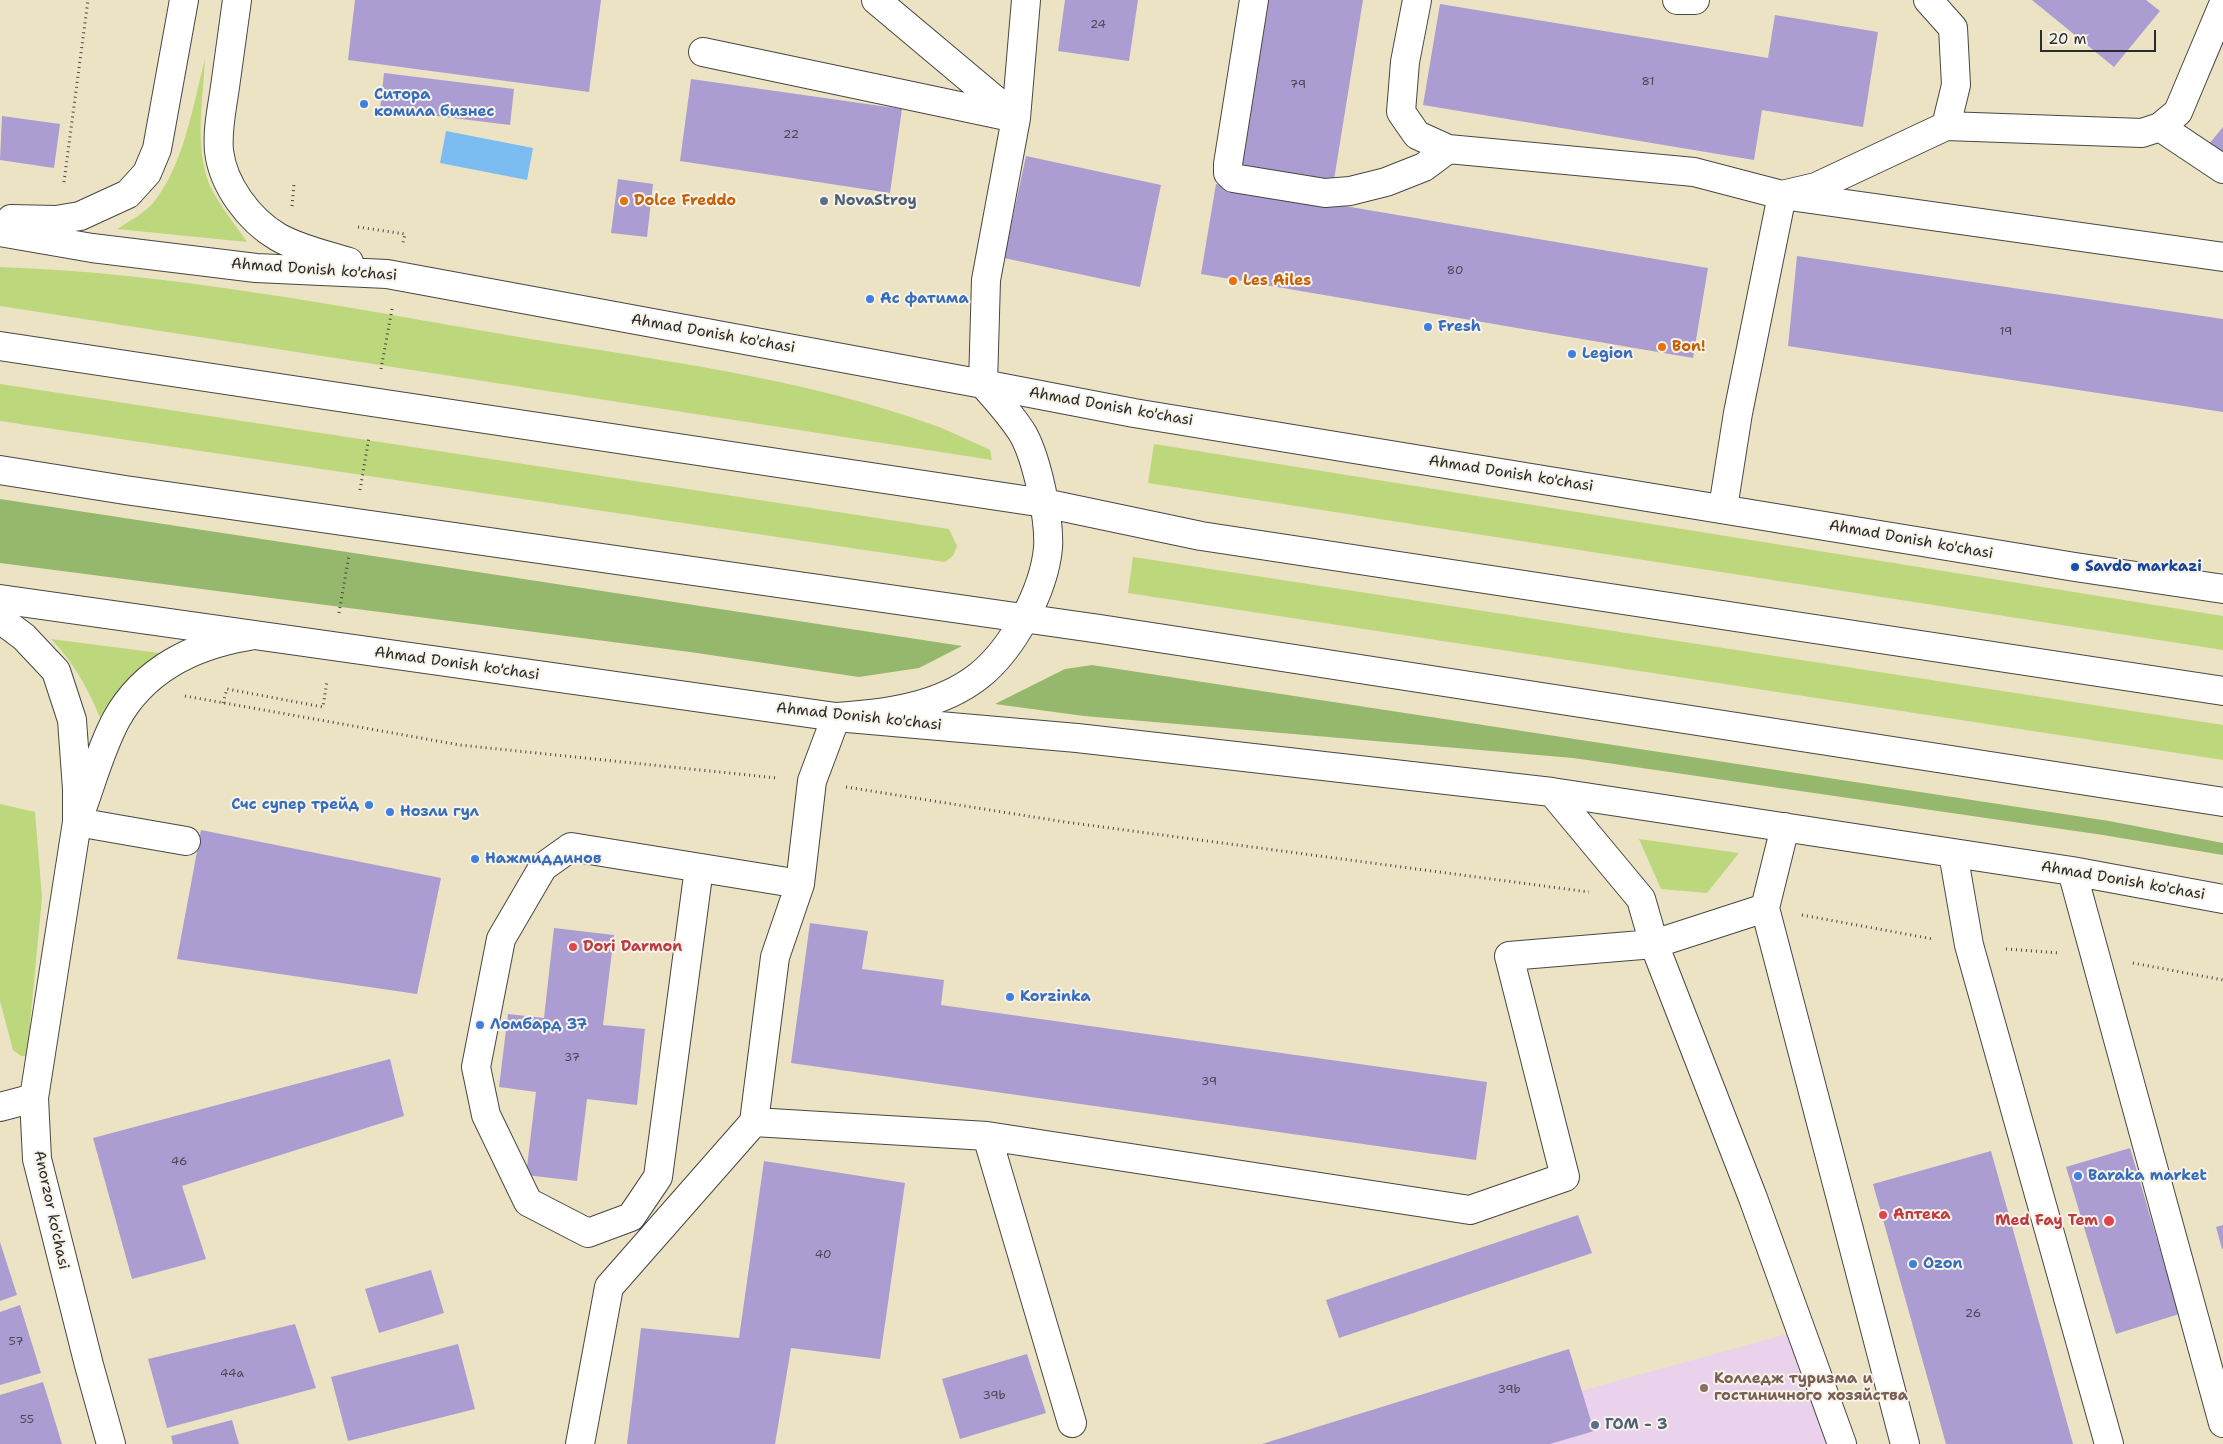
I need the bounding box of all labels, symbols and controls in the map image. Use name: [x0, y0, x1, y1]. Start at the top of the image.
house number: 24: [1090, 18, 1106, 32]
scale bar: [2043, 20, 2159, 52]
text: 20 m: [2048, 29, 2087, 49]
house number: 81: [1642, 75, 1654, 89]
house number: 79: [1290, 78, 1306, 92]
place label: Ситора комила бизнес: [374, 86, 494, 121]
marker: Ситора комила бизнес: [358, 98, 370, 110]
house number: 22: [783, 128, 799, 142]
place label: Dolce Freddo: [634, 192, 736, 210]
place label: NovaStroy: [834, 192, 917, 210]
marker: Dolce Freddo: [618, 195, 630, 207]
marker: NovaStroy: [818, 195, 830, 207]
street label: Ahmad Donish ko'chasi: [230, 255, 398, 285]
house number: 80: [1447, 264, 1463, 278]
place label: Les Ailes: [1243, 272, 1311, 290]
marker: Les Ailes: [1227, 275, 1239, 287]
place label: Ас фатима: [880, 290, 969, 308]
marker: Ас фатима: [864, 293, 876, 305]
street label: Ahmad Donish ko'chasi: [630, 311, 796, 357]
place label: Fresh: [1438, 318, 1481, 336]
marker: Fresh: [1422, 321, 1434, 333]
house number: 19: [2000, 325, 2012, 339]
place label: Bon!: [1672, 338, 1705, 356]
marker: Bon!: [1656, 341, 1668, 353]
place label: Legion: [1582, 345, 1633, 363]
marker: Legion: [1566, 348, 1578, 360]
street label: Ahmad Donish ko'chasi: [1028, 384, 1194, 430]
street label: Ahmad Donish ko'chasi: [1427, 452, 1595, 496]
street label: Ahmad Donish ko'chasi: [1828, 517, 1994, 563]
place label: Savdo markazi: [2085, 558, 2202, 576]
marker: Savdo markazi: [2069, 561, 2081, 573]
street label: Ahmad Donish ko'chasi: [373, 644, 541, 684]
street label: Ahmad Donish ko'chasi: [775, 699, 943, 735]
place label: Счс супер трейд: [231, 796, 359, 814]
marker: Счс супер трейд: [363, 799, 375, 811]
place label: Нозли гул: [400, 803, 479, 821]
marker: Нозли гул: [384, 806, 396, 818]
place label: Нажмиддинов: [485, 850, 601, 868]
marker: Нажмиддинов: [469, 853, 481, 865]
street label: Ahmad Donish ko'chasi: [2040, 858, 2206, 904]
place label: Dori Darmon: [583, 938, 682, 956]
marker: Dori Darmon: [567, 941, 579, 953]
place label: Korzinka: [1020, 988, 1091, 1006]
marker: Korzinka: [1004, 991, 1016, 1003]
place label: Ломбард 37: [490, 1016, 587, 1034]
marker: Ломбард 37: [474, 1019, 486, 1031]
house number: 37: [564, 1051, 580, 1065]
house number: 39: [1201, 1075, 1217, 1089]
street label: Anorzor ko'chasi: [30, 1149, 72, 1271]
house number: 46: [171, 1155, 187, 1169]
place label: Baraka market: [2088, 1167, 2207, 1185]
marker: Baraka market: [2072, 1170, 2084, 1182]
place label: Аптека: [1893, 1206, 1951, 1224]
marker: Аптека: [1877, 1209, 1889, 1221]
place label: Med Fay Tem: [1995, 1212, 2098, 1230]
marker: Med Fay Tem: [2102, 1214, 2116, 1228]
house number: 40: [815, 1248, 831, 1262]
place label: Ozon: [1923, 1255, 1963, 1273]
marker: Ozon: [1907, 1258, 1919, 1270]
house number: 26: [1965, 1307, 1981, 1321]
house number: 57: [8, 1335, 24, 1349]
house number: 44а: [220, 1367, 244, 1381]
place label: Колледж туризма и гостиничного хозяйства: [1714, 1370, 1908, 1405]
marker: Колледж туризма и гостиничного хозяйства: [1698, 1382, 1710, 1394]
house number: 39b: [1497, 1383, 1521, 1397]
house number: 39b: [982, 1389, 1006, 1403]
house number: 55: [20, 1413, 34, 1427]
place label: ГОМ - 3: [1605, 1416, 1668, 1434]
marker: ГОМ - 3: [1589, 1419, 1601, 1431]

